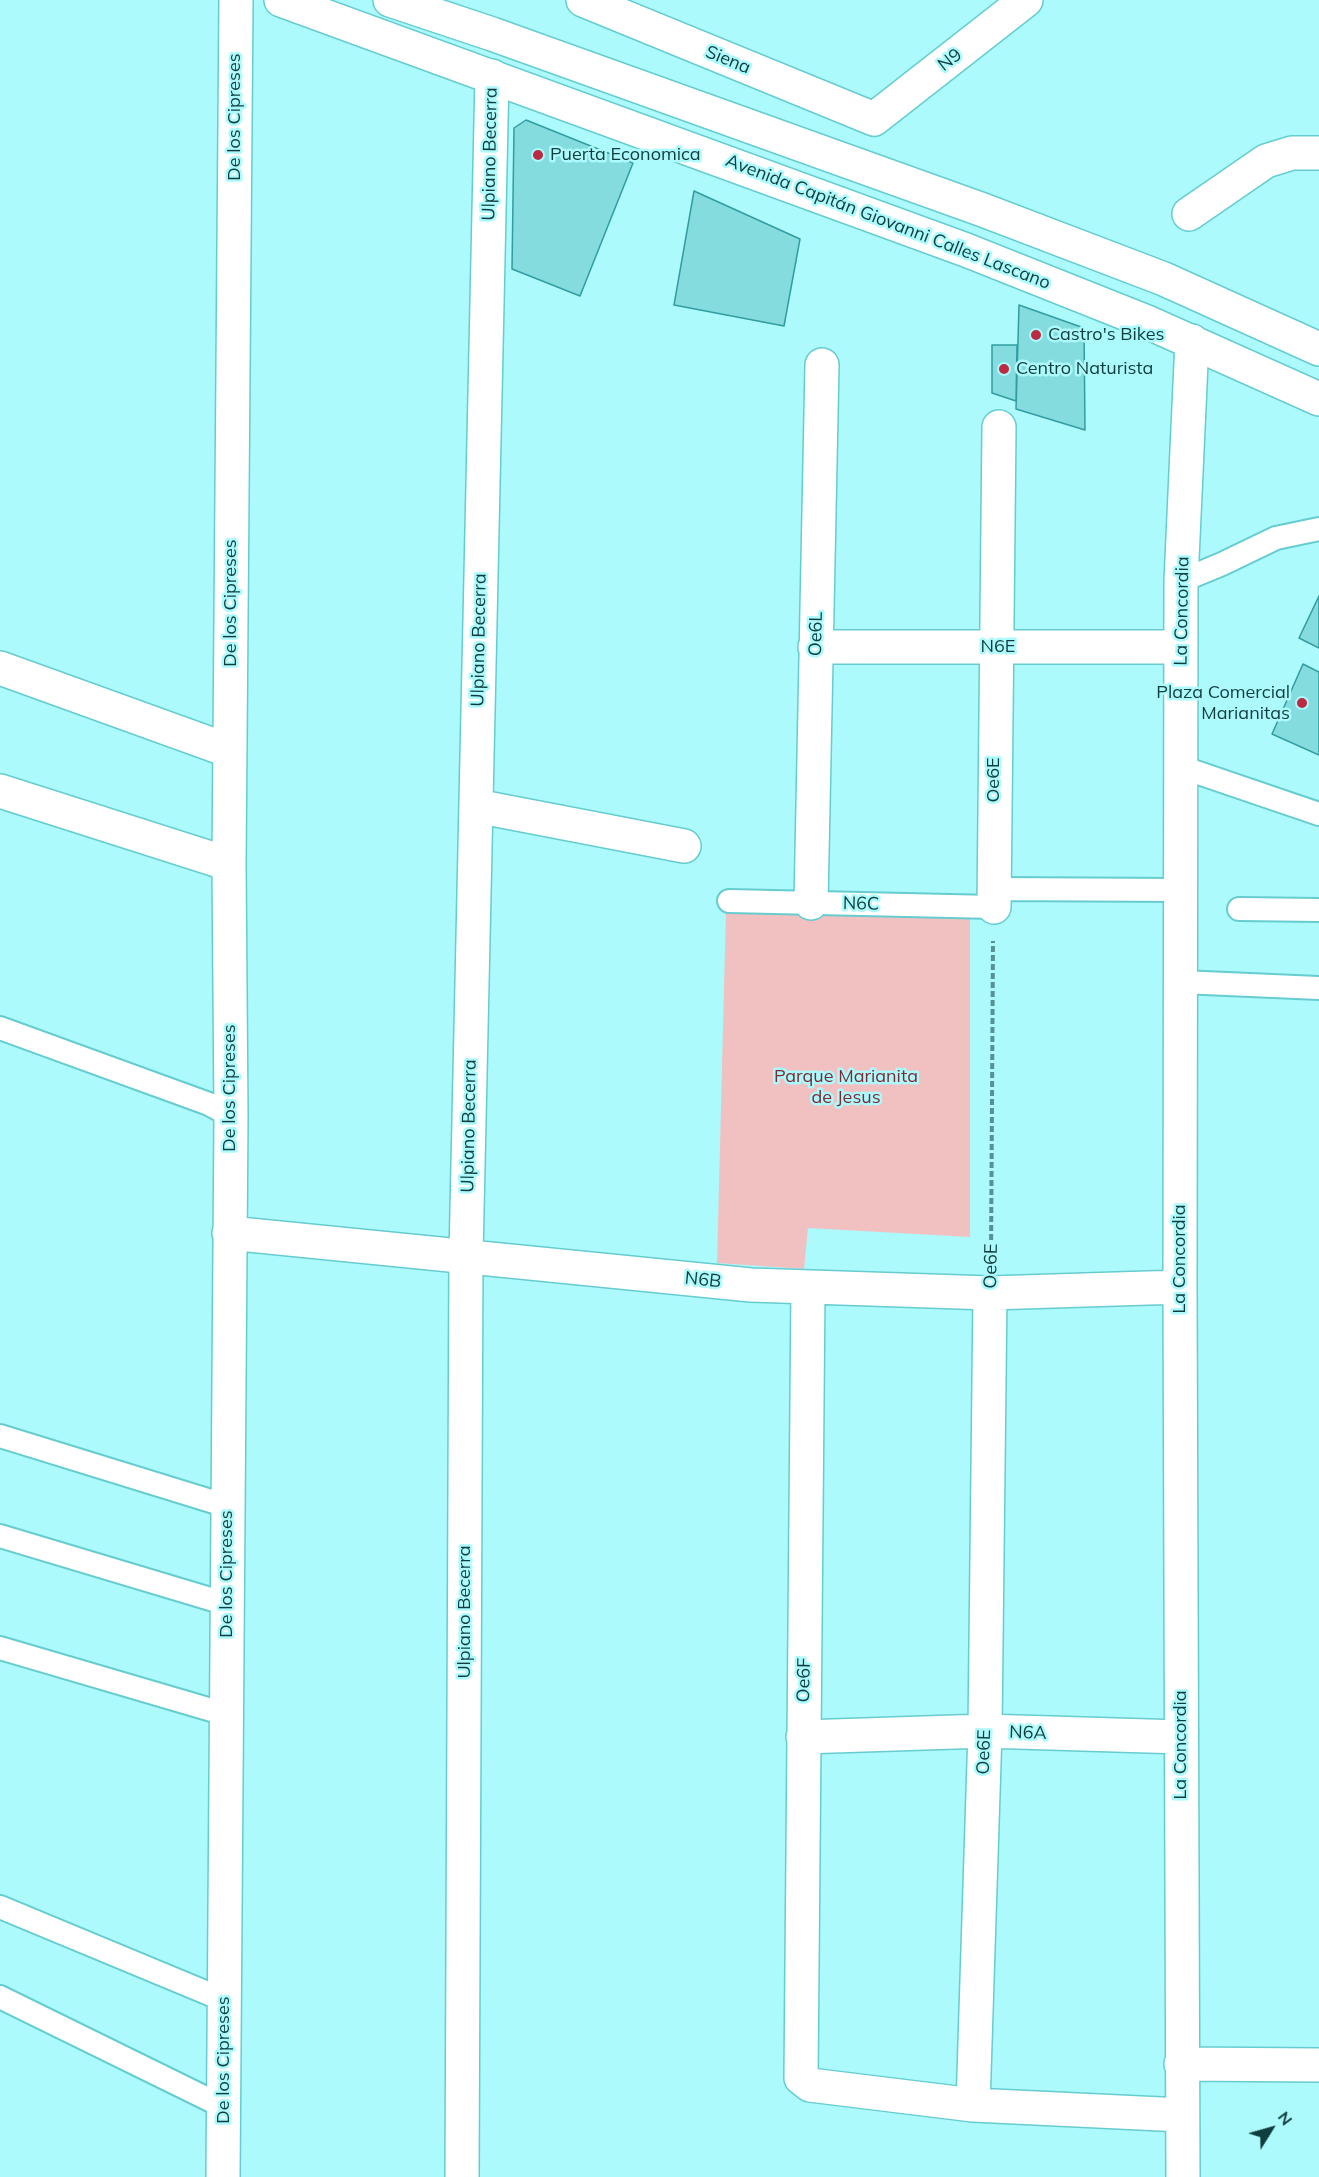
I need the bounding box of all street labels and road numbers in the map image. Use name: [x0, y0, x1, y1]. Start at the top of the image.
street label: Siena: [702, 41, 754, 79]
street label: N9: [934, 44, 966, 76]
street label: De los Cipreses: [224, 53, 246, 181]
street label: Ulpiano Becerra: [478, 87, 502, 221]
street label: Avenida Capitán Giovanni Calles Lascano: [723, 150, 1053, 294]
street label: De los Cipreses: [220, 539, 242, 667]
street label: La Concordia: [1170, 556, 1194, 666]
street label: Ulpiano Becerra: [467, 573, 491, 707]
street label: Oe6L: [805, 612, 827, 656]
street label: N6E: [981, 636, 1015, 658]
street label: Oe6E: [983, 757, 1005, 803]
street label: N6C: [843, 893, 879, 915]
street label: De los Cipreses: [219, 1024, 241, 1152]
street label: Ulpiano Becerra: [457, 1059, 481, 1193]
street label: La Concordia: [1169, 1204, 1191, 1314]
street label: Oe6E: [980, 1243, 1002, 1289]
street label: N6B: [684, 1267, 722, 1293]
street label: De los Cipreses: [216, 1510, 238, 1638]
street label: Ulpiano Becerra: [454, 1545, 476, 1679]
street label: Oe6F: [793, 1658, 815, 1702]
street label: La Concordia: [1170, 1690, 1192, 1800]
street label: N6A: [1009, 1722, 1047, 1744]
street label: Oe6E: [972, 1729, 996, 1775]
street label: De los Cipreses: [213, 1996, 235, 2124]

